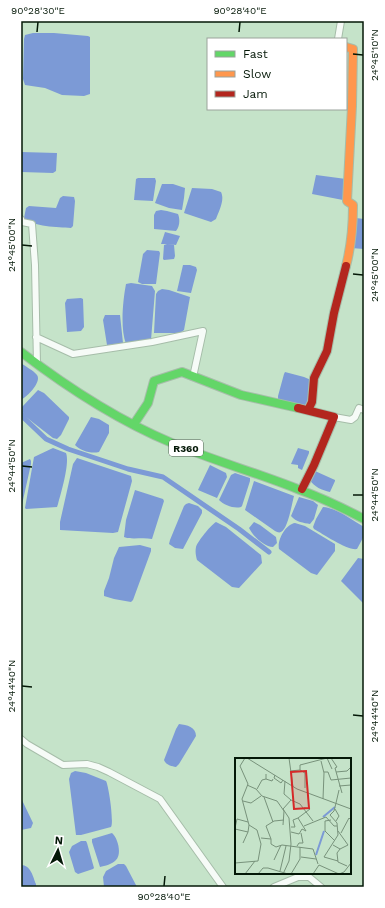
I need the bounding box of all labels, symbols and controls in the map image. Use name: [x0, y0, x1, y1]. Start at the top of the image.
text: 90°28'30"E: [11, 5, 65, 16]
text: 90°28'40"E: [213, 5, 267, 16]
text: 24°45'10"N: [369, 29, 380, 81]
legend: [207, 38, 347, 110]
text: Fast: [243, 47, 268, 61]
text: Slow: [243, 67, 271, 81]
text: Jam: [243, 87, 268, 101]
text: 24°45'00"N: [6, 218, 17, 272]
text: 24°45'00"N: [369, 248, 380, 302]
text: 24°44'50"N: [6, 439, 17, 493]
road number: R360: [169, 440, 203, 456]
text: 24°44'50"N: [369, 468, 380, 522]
text: 24°44'40"N: [6, 660, 17, 712]
text: 24°44'40"N: [369, 690, 380, 742]
inset map: [235, 758, 351, 874]
north arrow: [38, 830, 78, 870]
text: N: [54, 834, 63, 847]
text: 90°28'40"E: [137, 891, 191, 902]

